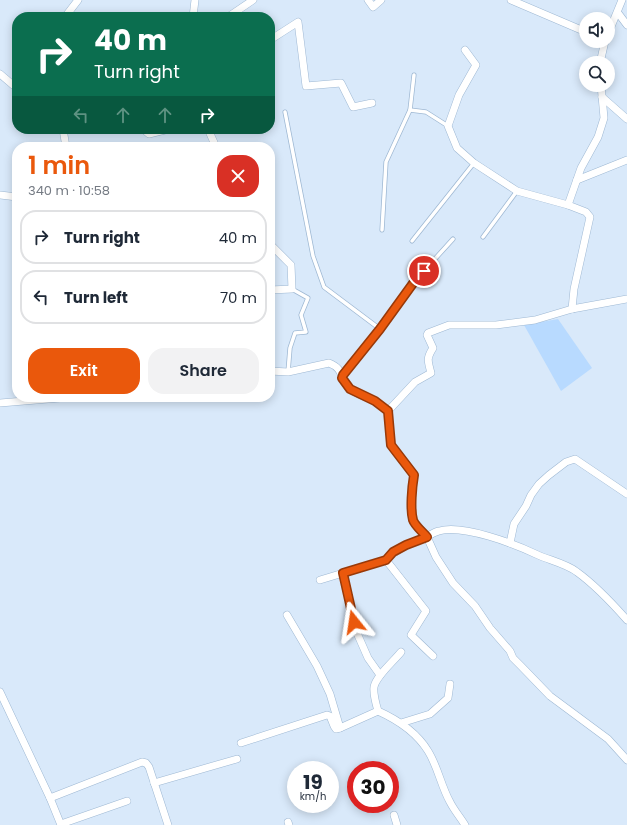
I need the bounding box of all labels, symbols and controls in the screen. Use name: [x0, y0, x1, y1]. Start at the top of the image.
map controls: [579, 12, 615, 92]
button: sound: [579, 12, 615, 48]
text: 40 m: [94, 21, 167, 60]
icon: right: [28, 28, 80, 80]
button: search: [579, 56, 615, 92]
text: Turn right: [94, 59, 180, 84]
icon: left: [70, 104, 92, 126]
icon: ahead: [112, 104, 134, 126]
icon: ahead: [154, 104, 176, 126]
icon: right: [196, 104, 218, 126]
text: 1 min: [28, 149, 90, 182]
button: close: [217, 155, 259, 197]
text: 340 m · 10:58: [28, 181, 110, 200]
icon: right: [30, 226, 52, 248]
text: Turn right: [64, 227, 140, 248]
text: 40 m: [219, 227, 257, 248]
pin: [407, 254, 441, 288]
icon: arrive: [413, 260, 435, 282]
icon: left: [30, 286, 52, 308]
text: Turn left: [64, 287, 128, 308]
text: 70 m: [220, 287, 257, 308]
button: Exit: [28, 348, 140, 394]
button: Share: [148, 348, 259, 394]
position arrow: [333, 601, 375, 643]
speed limit sign: 30: [347, 761, 399, 813]
text: 19: [303, 768, 323, 796]
text: km/h: [300, 789, 326, 804]

